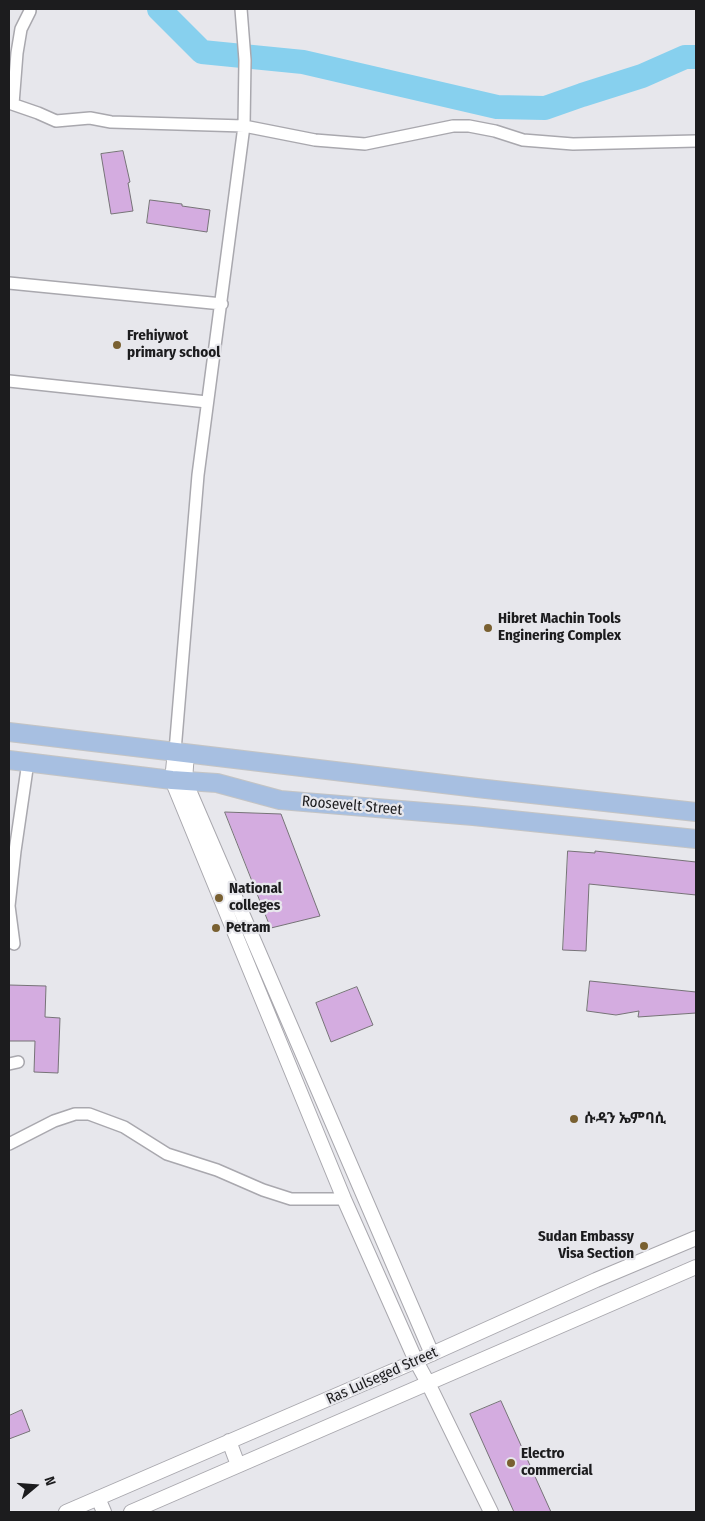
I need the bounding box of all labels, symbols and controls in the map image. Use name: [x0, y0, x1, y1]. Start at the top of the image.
place label: Frehiywot primary school: [127, 327, 220, 362]
marker: Frehiywot primary school: [111, 339, 123, 351]
place label: Hibret Machin Tools Enginering Complex: [498, 610, 621, 645]
marker: Hibret Machin Tools Enginering Complex: [482, 622, 494, 634]
street label: Roosevelt Street: [301, 793, 403, 819]
place label: National colleges: [229, 880, 282, 915]
marker: National colleges: [213, 892, 225, 904]
place label: Petram: [226, 919, 271, 937]
marker: Petram: [210, 922, 222, 934]
place label: ሱዳን ኤምባሲ: [584, 1110, 666, 1128]
marker: ሱዳን ኤምባሲ: [568, 1113, 580, 1125]
place label: Sudan Embassy Visa Section: [538, 1228, 634, 1263]
marker: Sudan Embassy Visa Section: [638, 1240, 650, 1252]
street label: Ras Lulseged Street: [324, 1343, 440, 1409]
place label: Electro commercial: [521, 1445, 593, 1480]
marker: Electro commercial: [505, 1457, 517, 1469]
north arrow: [10, 1461, 60, 1511]
text: N: [40, 1475, 59, 1488]

